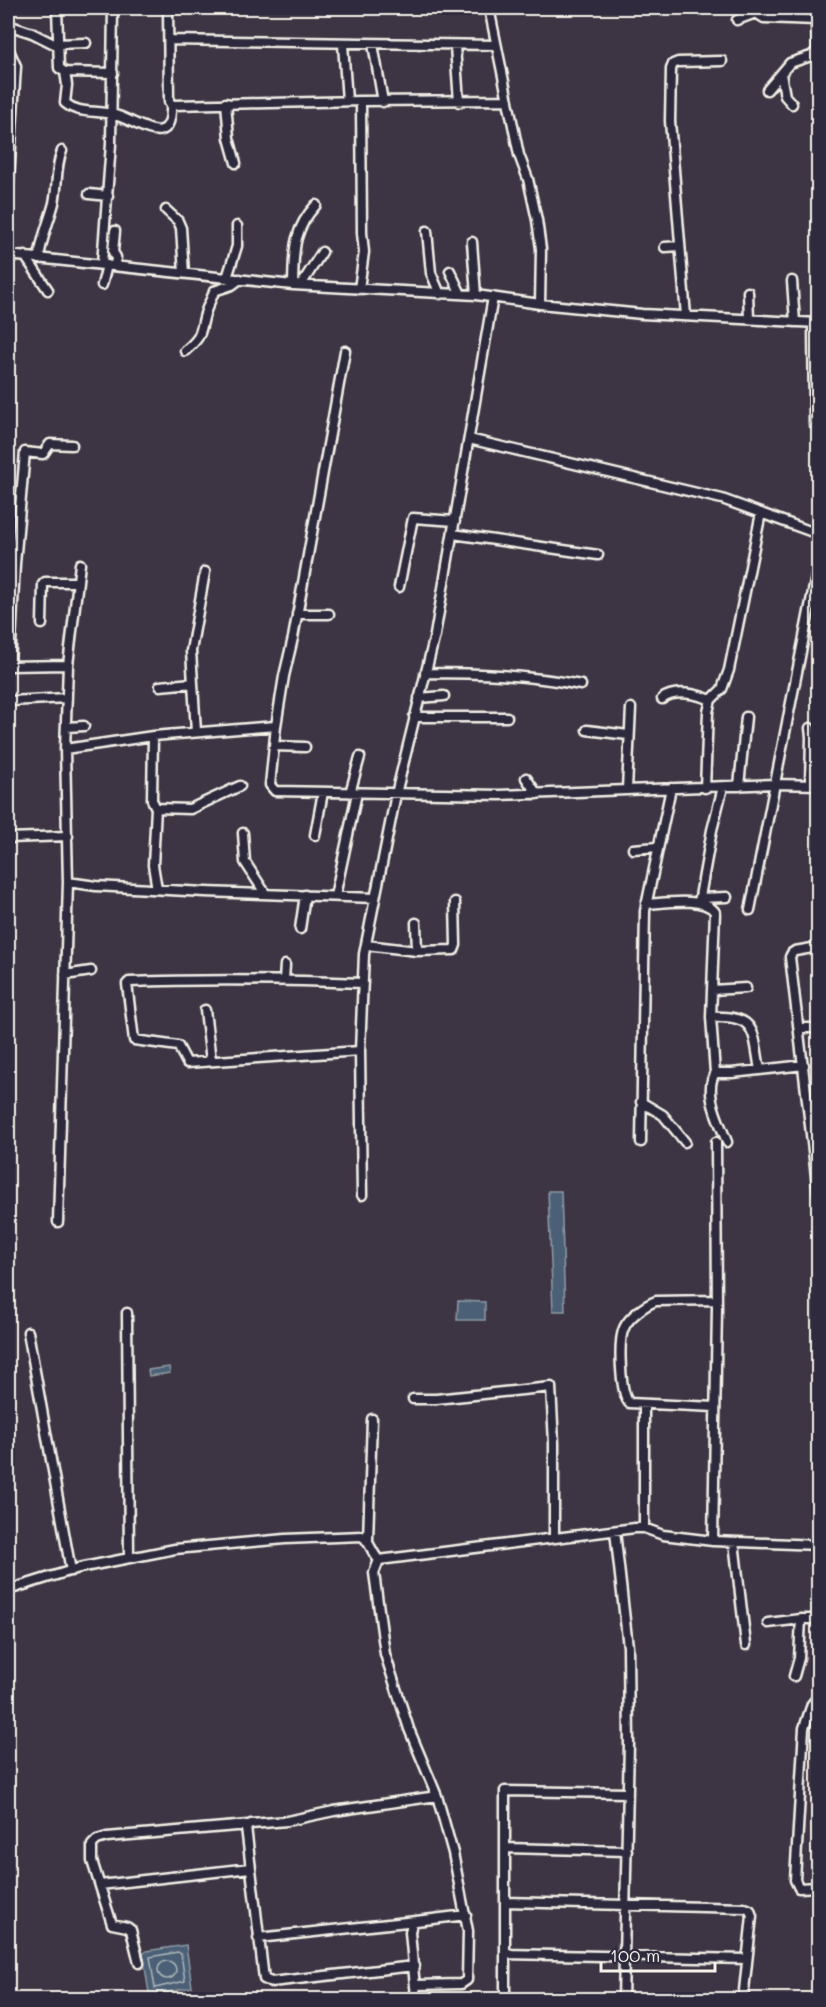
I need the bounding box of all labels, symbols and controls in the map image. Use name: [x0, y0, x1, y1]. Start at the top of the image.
scale bar: [601, 1935, 715, 1973]
text: 100 m: [610, 1943, 660, 1967]

